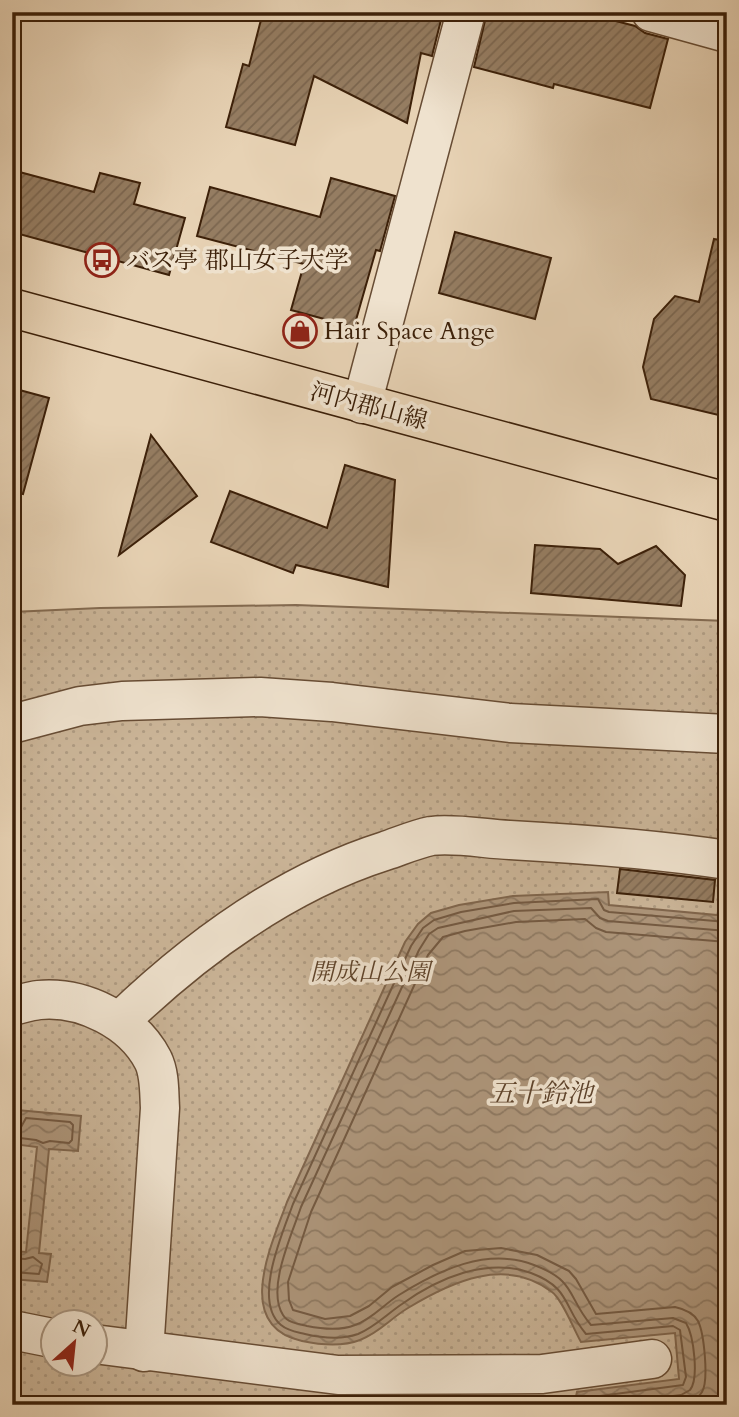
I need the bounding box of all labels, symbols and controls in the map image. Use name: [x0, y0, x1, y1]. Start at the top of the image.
bus stop icon: バス亭 郡山女子大学: [83, 241, 121, 279]
place label: バス亭 郡山女子大学: [126, 244, 348, 277]
shop icon: Hair Space Ange: [281, 312, 319, 350]
place label: Hair Space Ange: [324, 315, 495, 348]
street label: 河内郡山線: [307, 375, 431, 438]
park label: 開成山公園: [310, 956, 434, 989]
water label: 五十鈴池: [489, 1076, 596, 1111]
north arrow: [38, 1308, 108, 1378]
text: N: [68, 1313, 95, 1344]

